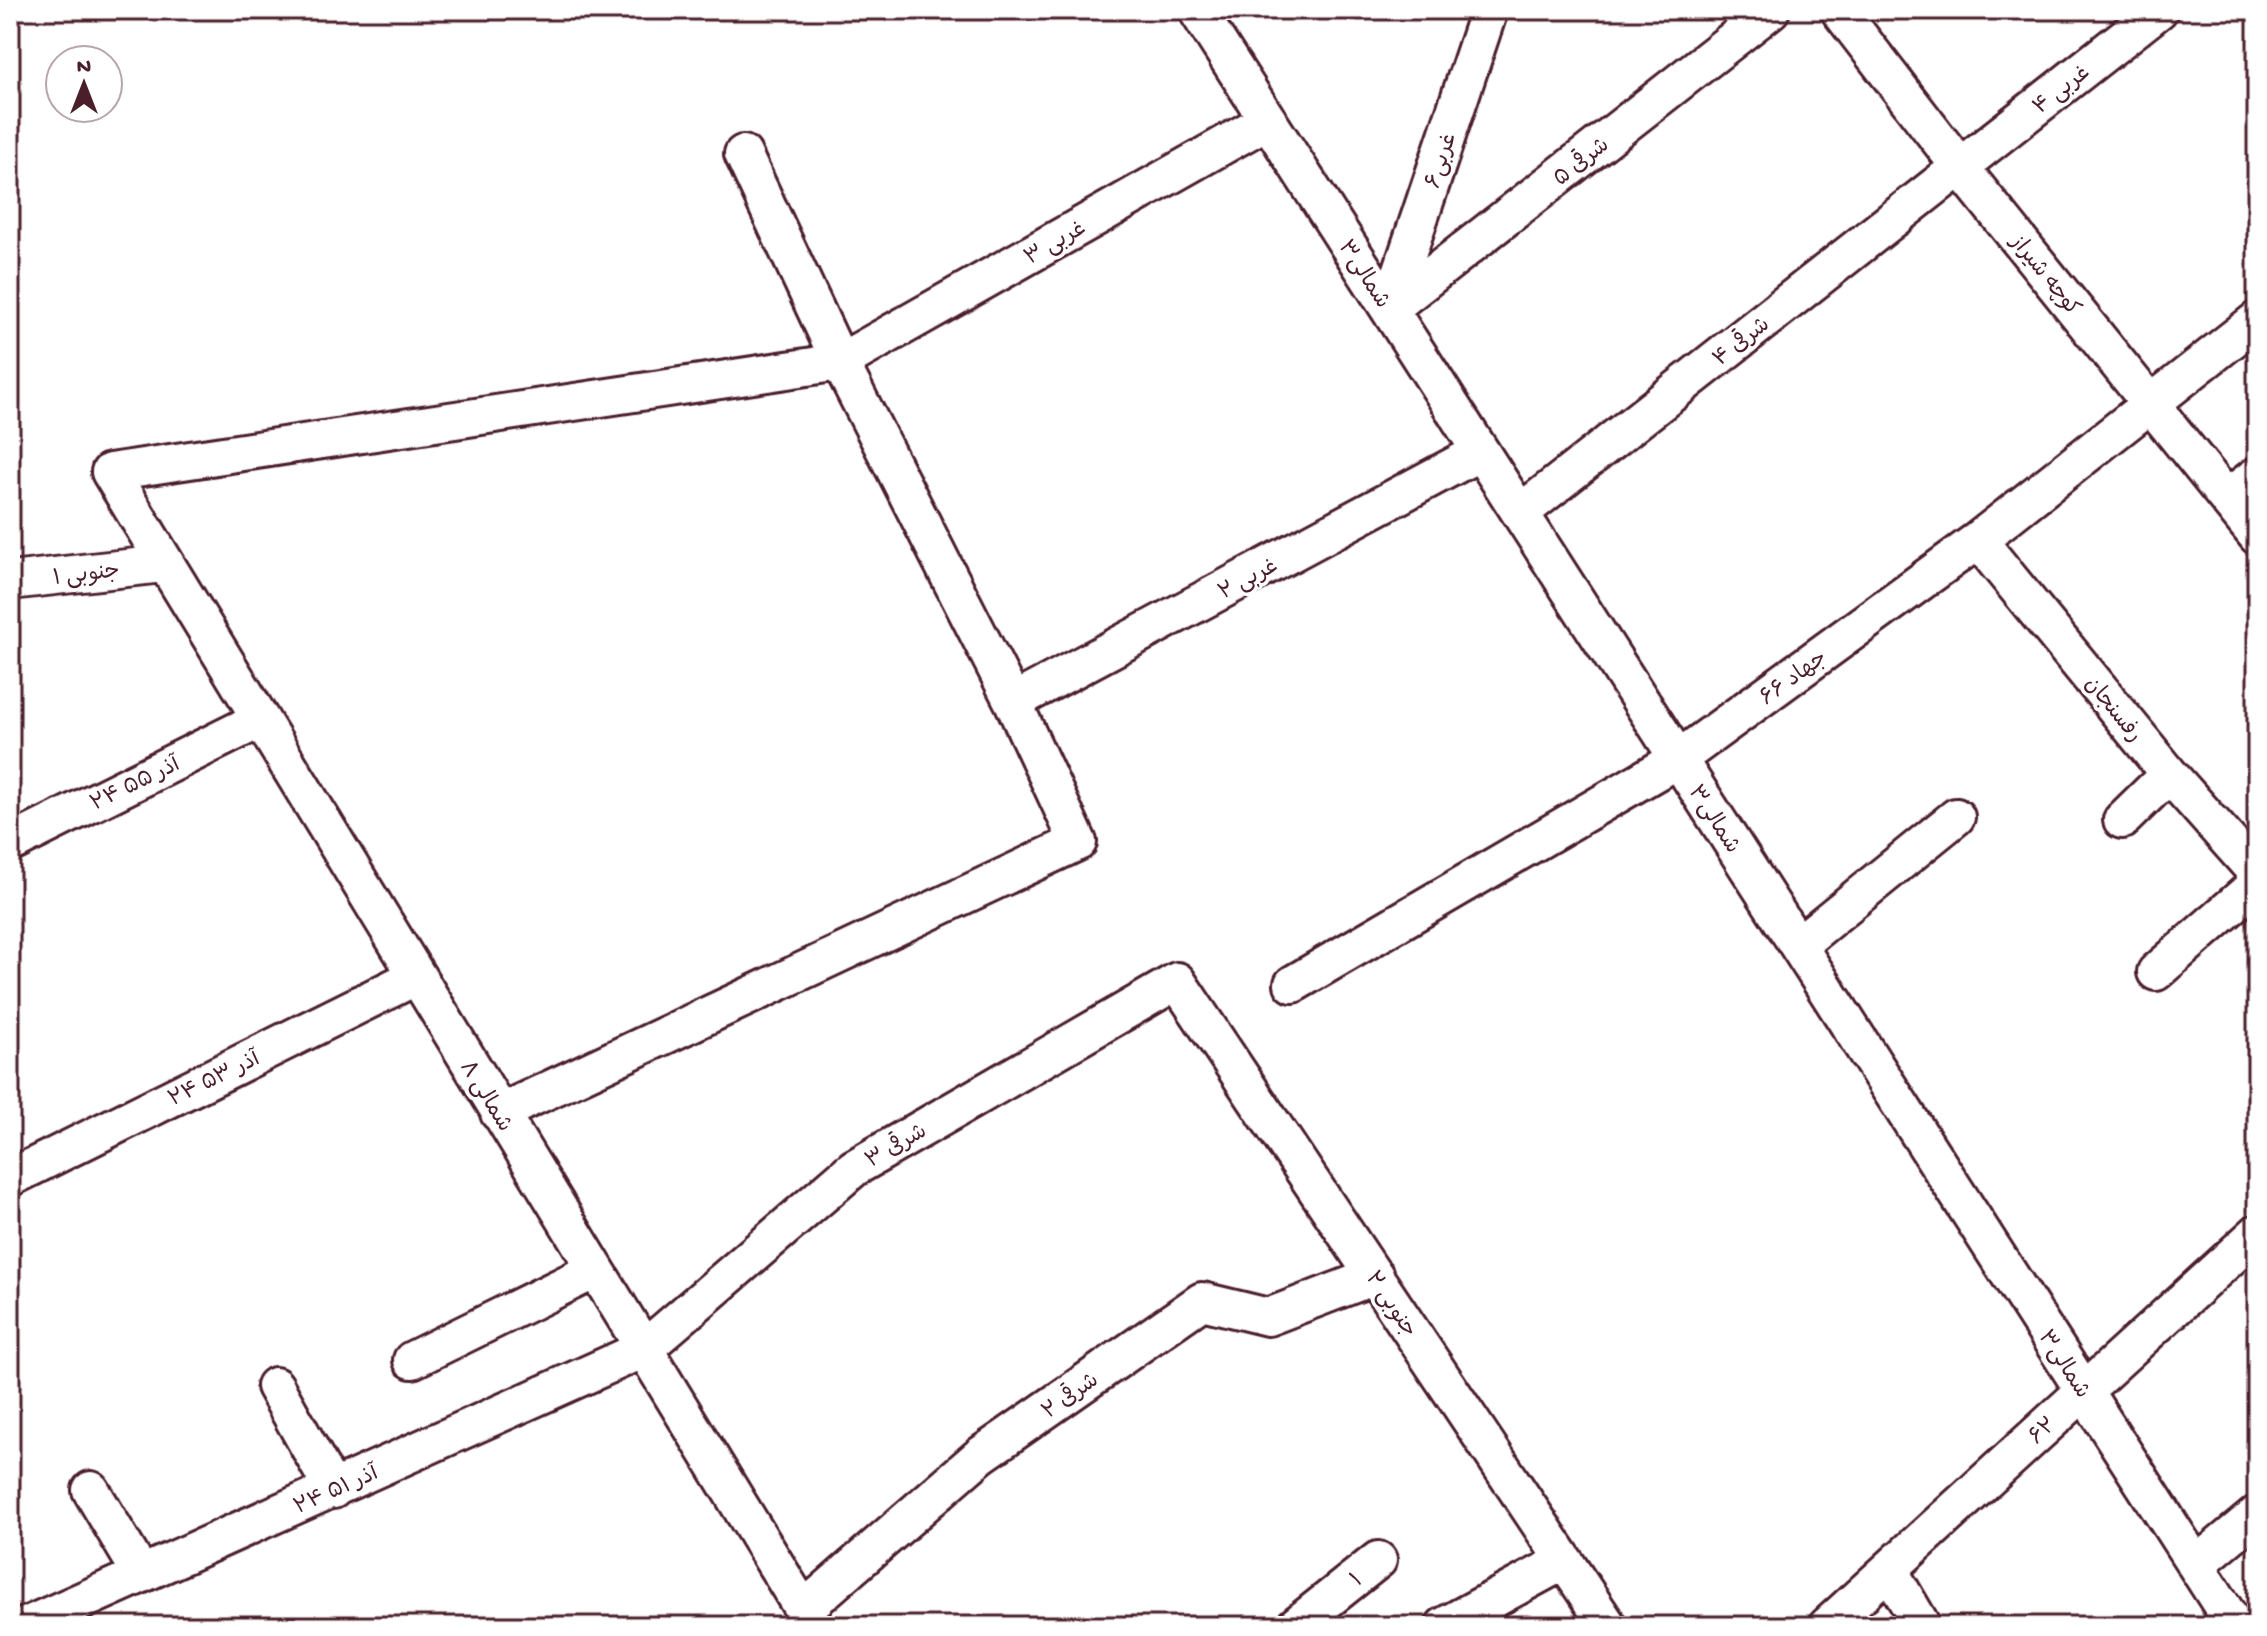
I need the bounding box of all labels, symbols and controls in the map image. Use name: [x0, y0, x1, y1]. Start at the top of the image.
north arrow: [44, 44, 124, 124]
text: N: [77, 55, 91, 81]
street label: غربی ۴: [2029, 61, 2096, 121]
street label: غربی۶: [1422, 130, 1464, 192]
street label: شرقی ۵: [1547, 130, 1616, 193]
street label: غربی ۳: [1021, 217, 1091, 272]
street label: کوچه شیراز: [2002, 229, 2084, 322]
street label: شمالی۳: [1331, 236, 1394, 314]
street label: شرقی ۴: [1706, 310, 1776, 373]
street label: غربی ۲: [1215, 554, 1283, 607]
street label: ۱ جنوبی: [52, 559, 121, 593]
street label: جهاد ۶۶: [1756, 646, 1833, 712]
street label: رفسنجان: [2078, 672, 2146, 749]
street label: ۲۴ آذر ۵۵: [86, 750, 186, 818]
street label: شمالی۳: [1681, 781, 1744, 859]
street label: ۲۴ آذر ۵۳: [164, 1045, 266, 1114]
street label: شمالی ۸: [453, 1057, 516, 1137]
street label: ۳ شرقی: [860, 1116, 932, 1175]
street label: ۲ جنوبی: [1358, 1267, 1421, 1343]
street label: شمالی۳: [2031, 1326, 2094, 1404]
street label: ۲ شرقی: [1036, 1365, 1105, 1426]
street label: ۶۲: [2025, 1413, 2063, 1451]
street label: ۲۴ آذر ۵۱: [290, 1459, 384, 1522]
street label: ۱: [1346, 1568, 1369, 1594]

